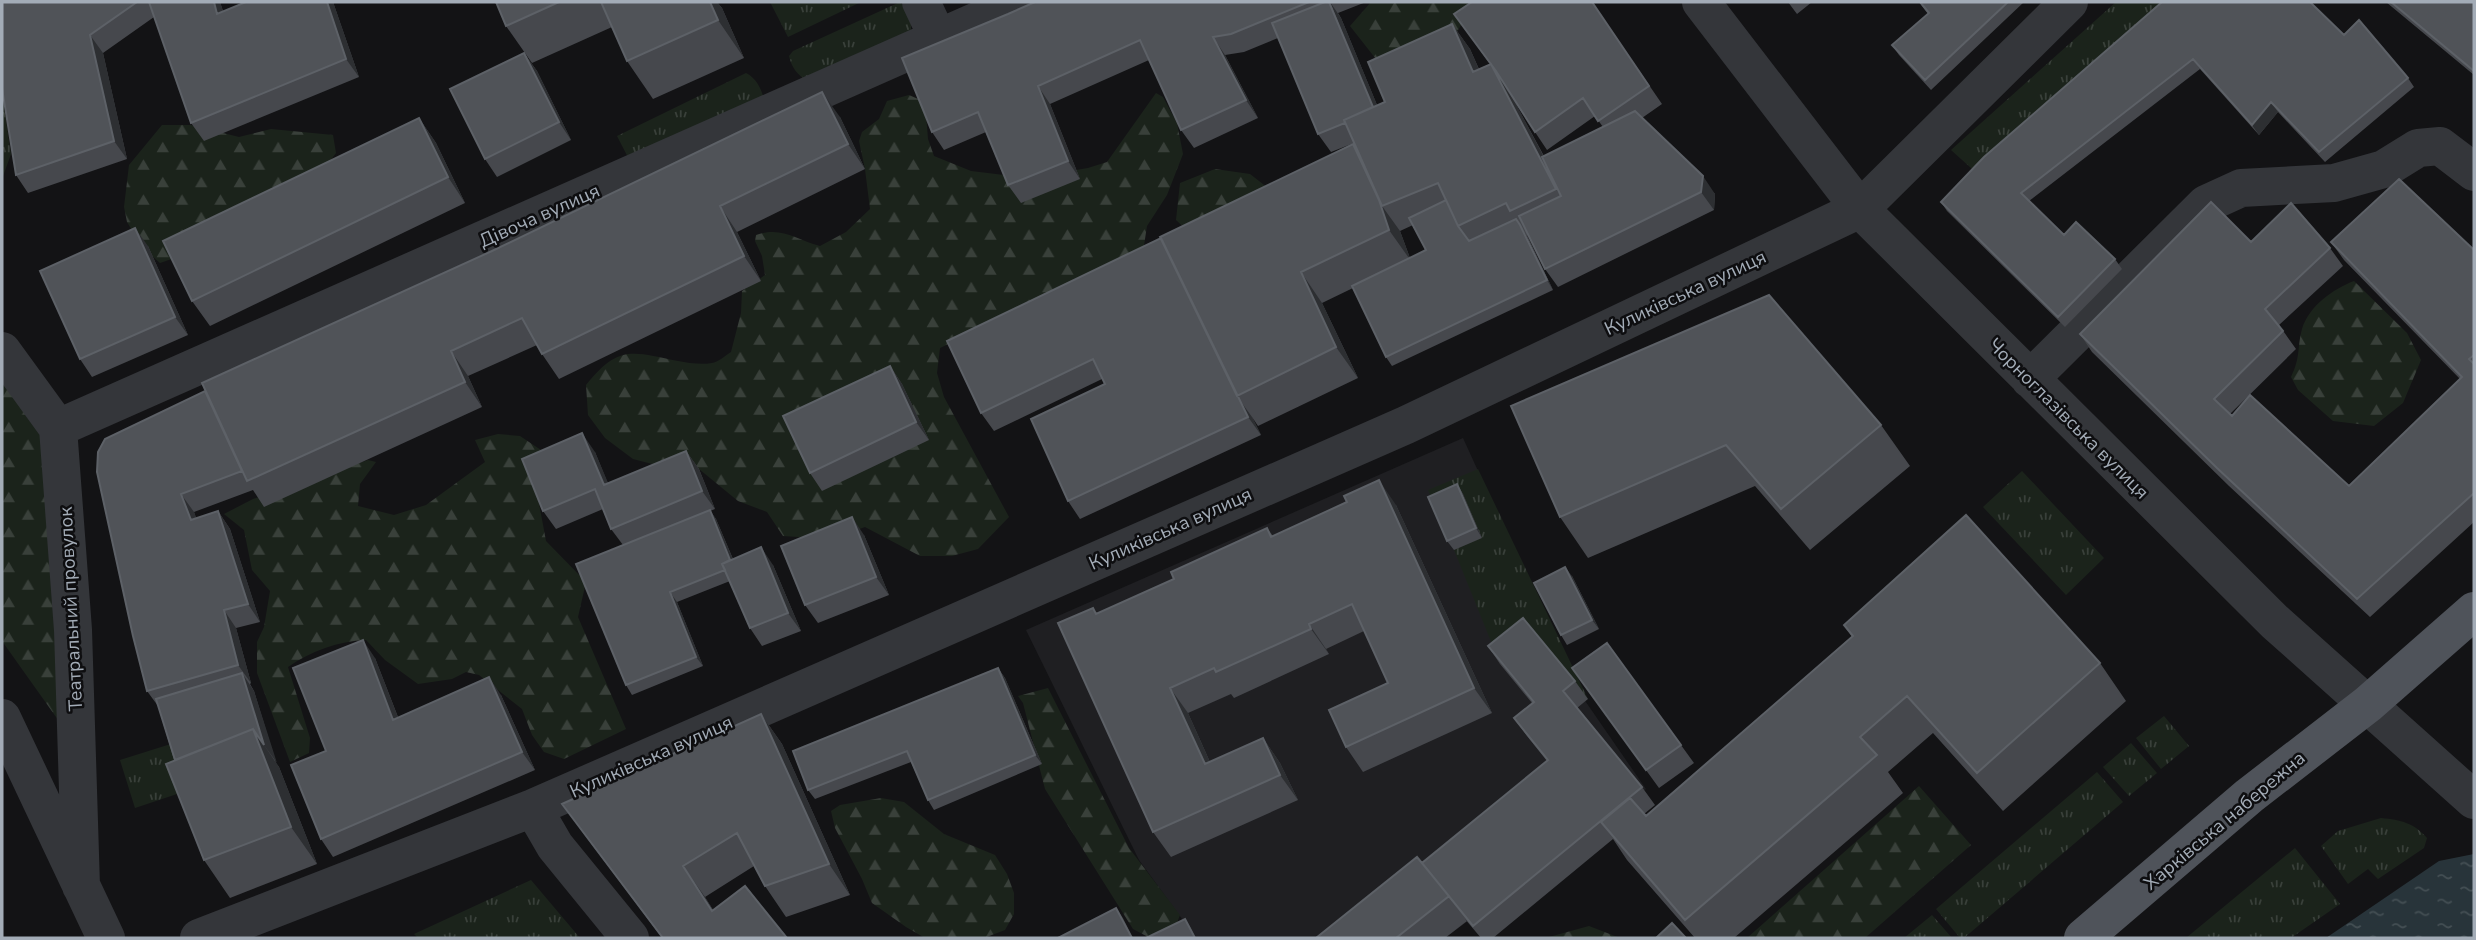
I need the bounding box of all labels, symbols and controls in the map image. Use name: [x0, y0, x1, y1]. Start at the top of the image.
street label: Дівоча вулиця: [475, 178, 604, 254]
street label: Куликівська вулиця: [1600, 244, 1771, 342]
street label: Чорноглазівська вулиця: [1982, 332, 2155, 505]
street label: Куликівська вулиця: [1085, 481, 1256, 577]
street label: Театральний провулок: [53, 506, 89, 712]
street label: Куликівська вулиця: [566, 709, 737, 805]
street label: Харківська набережна: [2138, 745, 2311, 896]

